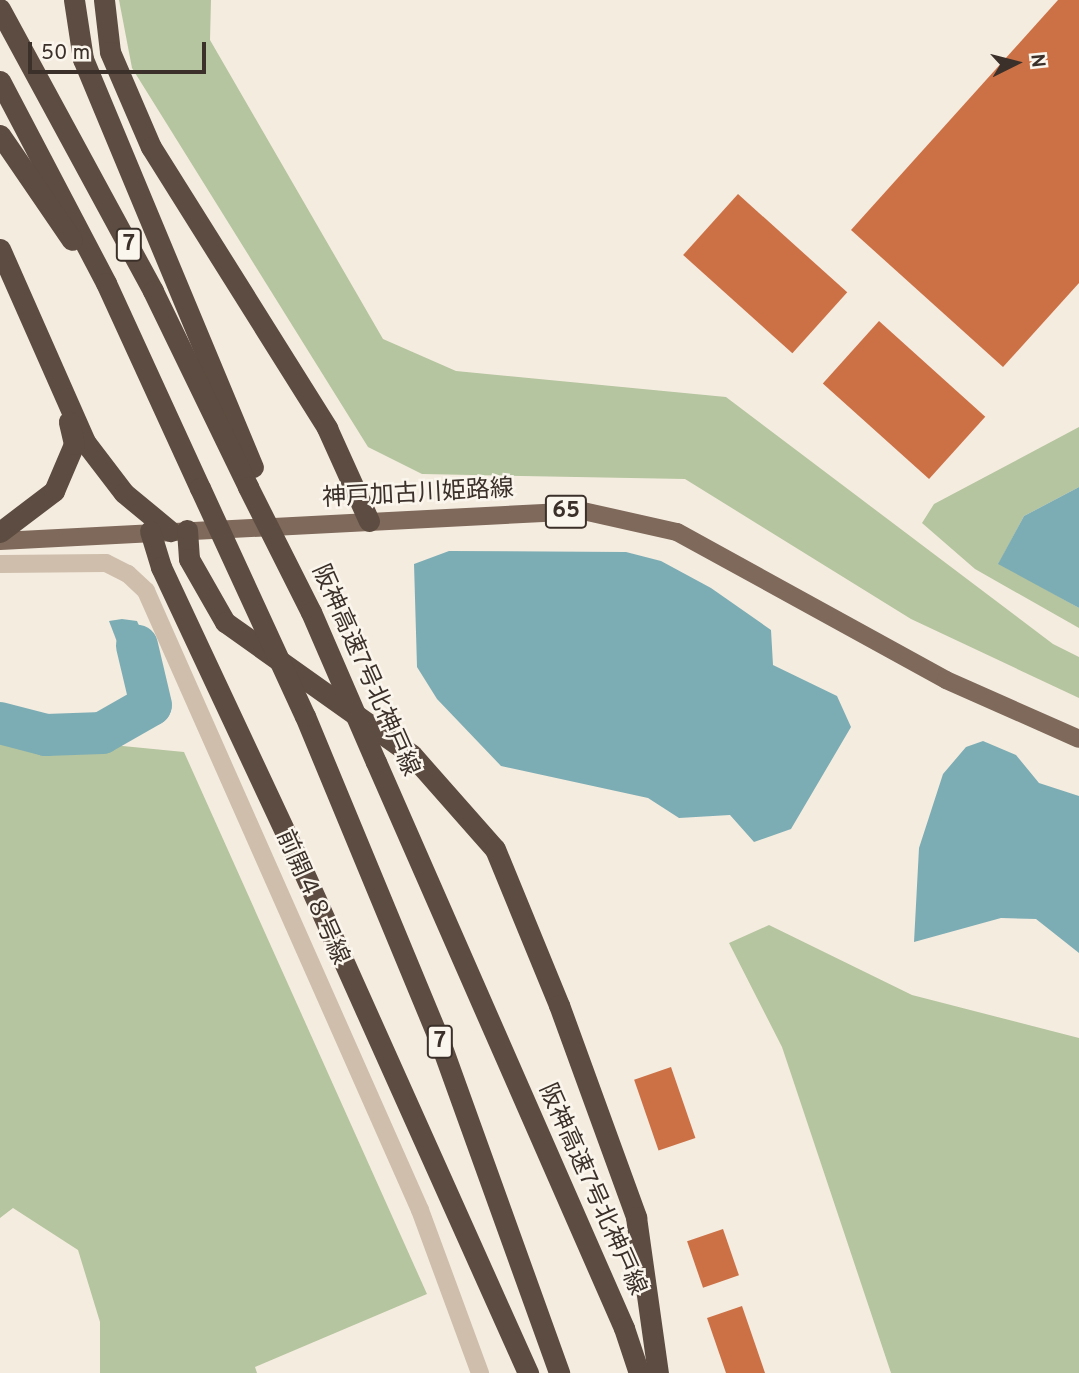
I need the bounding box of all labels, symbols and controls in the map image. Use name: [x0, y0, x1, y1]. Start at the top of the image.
scale bar: [32, 28, 210, 72]
north arrow: [981, 28, 1051, 98]
text: 50 m: [41, 40, 90, 67]
text: N: [1024, 53, 1050, 69]
road number: 7: [115, 226, 143, 264]
street label: 神戸加古川姫路線: [321, 476, 515, 514]
road number: 65: [543, 492, 589, 532]
street label: 阪神高速7号北神戸線: [304, 561, 424, 781]
street label: 前開４８号線: [269, 826, 353, 970]
road number: 7: [426, 1023, 454, 1062]
street label: 阪神高速7号北神戸線: [531, 1080, 651, 1300]

